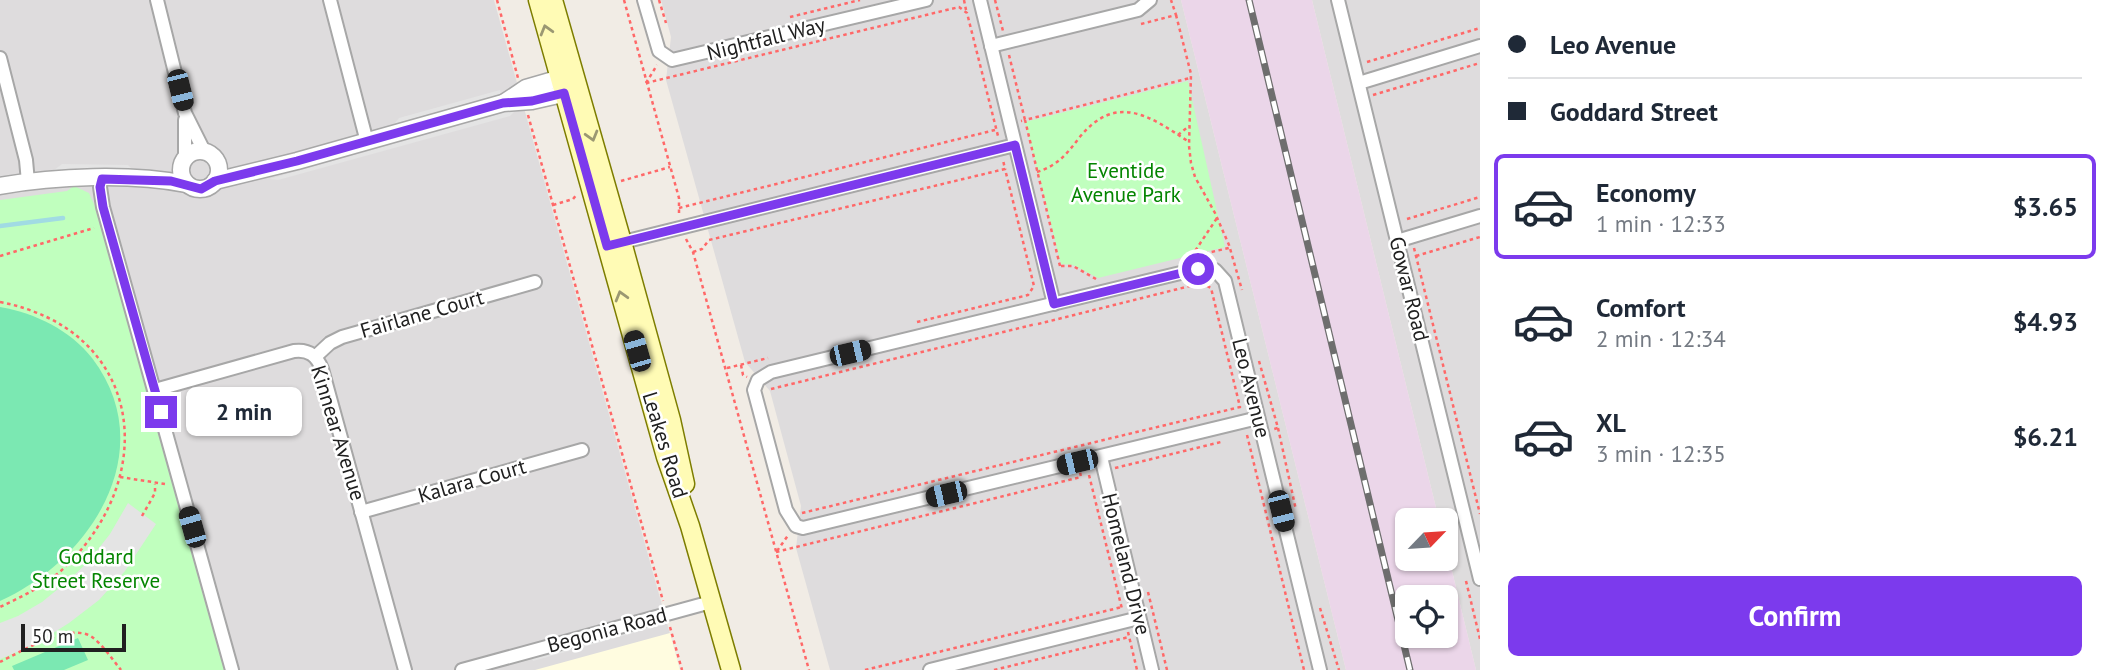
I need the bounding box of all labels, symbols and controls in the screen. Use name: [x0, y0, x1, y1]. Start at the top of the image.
street label: Nightfall Way: [704, 11, 828, 66]
one-way arrow: [540, 24, 554, 36]
text: Leo Avenue: [1550, 28, 1676, 61]
car: [165, 67, 196, 113]
text: Goddard Street: [1550, 95, 1718, 128]
one-way arrow: [583, 130, 598, 142]
park label: Eventide Avenue Park: [1071, 157, 1181, 208]
icon: car: [1512, 175, 1575, 238]
text: Economy: [1596, 176, 1696, 209]
text: $3.65: [2013, 190, 2078, 223]
text: 1 min · 12:33: [1596, 209, 1726, 238]
street label: Gowar Road: [1383, 234, 1436, 344]
route start: [1182, 253, 1214, 285]
street label: Fairlane Court: [357, 283, 487, 344]
one-way arrow: [615, 290, 630, 302]
icon: car: [1512, 290, 1575, 353]
text: Comfort: [1596, 291, 1686, 324]
text: $4.93: [2013, 305, 2078, 338]
text: 2 min · 12:34: [1596, 324, 1726, 353]
car: [622, 328, 653, 374]
street label: Leo Avenue: [1226, 335, 1277, 441]
car: [828, 338, 873, 368]
street label: Kinnear Avenue: [305, 362, 372, 504]
callout: 2 min: [186, 388, 301, 436]
street label: Leakes Road: [636, 388, 694, 501]
route end: [145, 396, 177, 428]
text: 2 min: [216, 397, 272, 426]
icon: car: [1512, 405, 1575, 468]
text: XL: [1596, 406, 1626, 439]
text: $6.21: [2013, 420, 2078, 453]
text: 3 min · 12:35: [1596, 439, 1726, 468]
car: [1055, 447, 1100, 477]
street label: Kalara Court: [415, 452, 529, 509]
car: [924, 479, 969, 509]
car: [1266, 488, 1297, 534]
street label: Homeland Drive: [1096, 490, 1157, 638]
car: [177, 504, 208, 550]
north arrow: [1395, 508, 1458, 570]
map controls: [1395, 508, 1458, 648]
park label: Goddard Street Reserve: [32, 543, 160, 594]
button: Confirm: [1508, 576, 2082, 656]
button: locate: [1395, 585, 1458, 648]
street label: Begonia Road: [544, 601, 670, 658]
scale bar: [21, 621, 126, 653]
text: 50 m: [32, 624, 73, 648]

